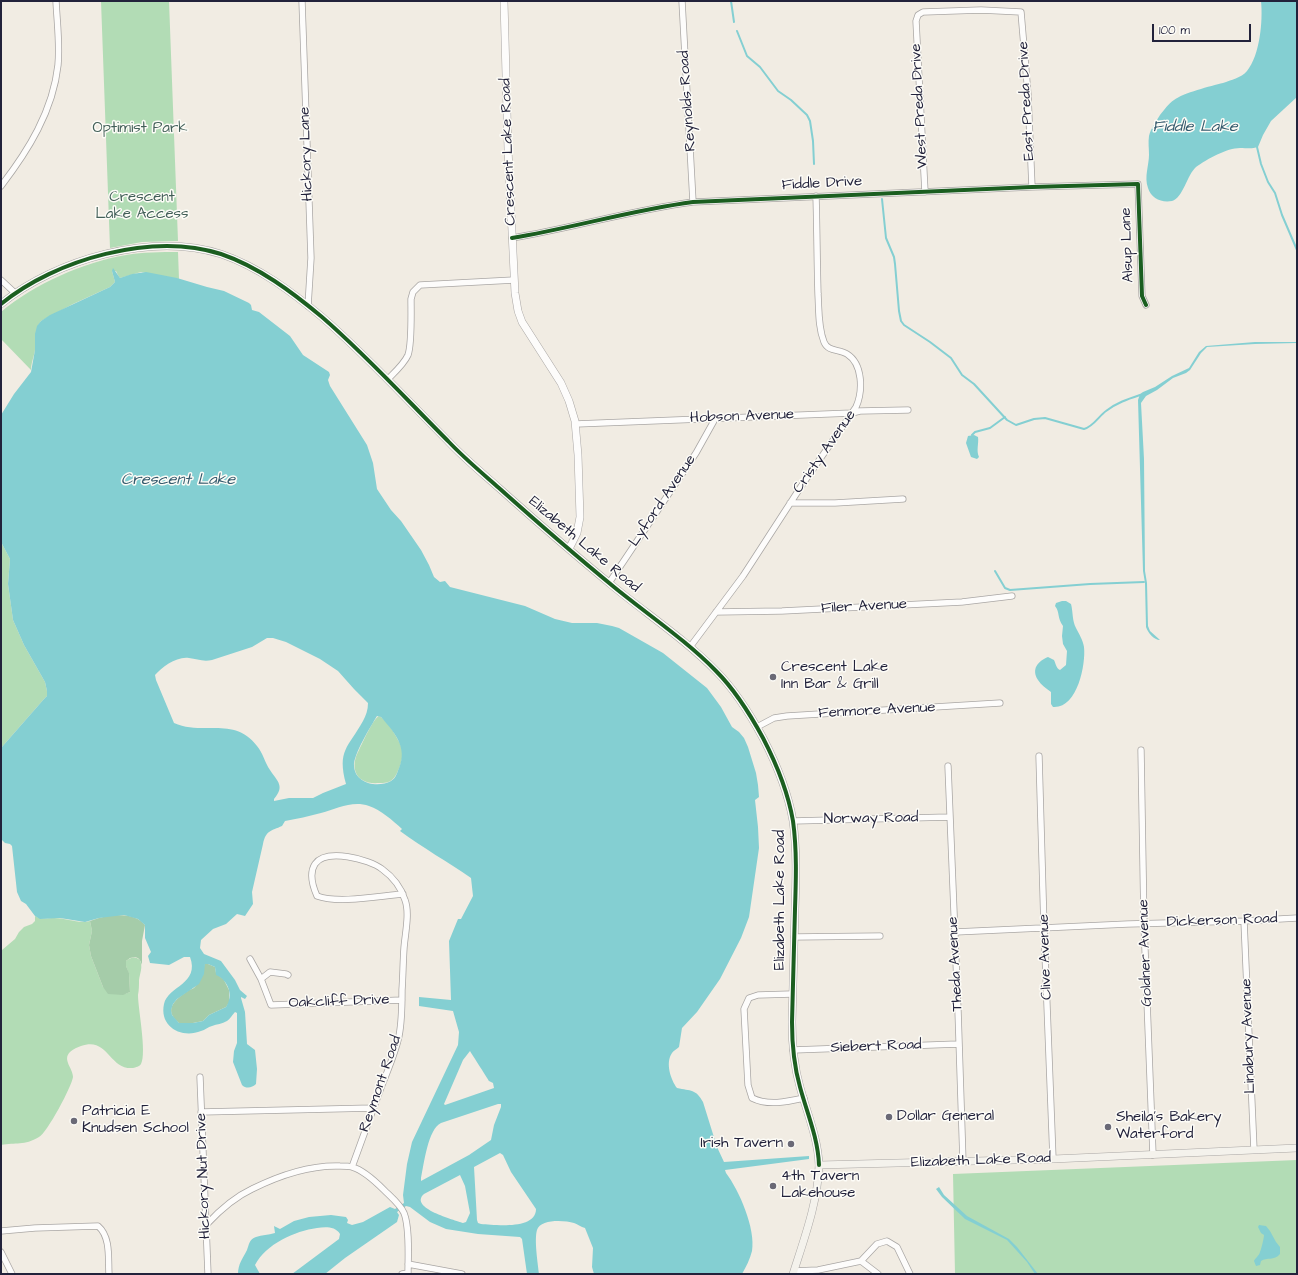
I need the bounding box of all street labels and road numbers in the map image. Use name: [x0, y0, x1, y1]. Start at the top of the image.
street label: East Preda Drive: [1015, 41, 1039, 161]
street label: West Preda Drive: [908, 43, 932, 169]
street label: Reynolds Road: [675, 50, 701, 152]
street label: Crescent Lake Road: [497, 78, 521, 226]
street label: Hickory Lane: [296, 106, 318, 202]
street label: Fiddle Drive: [781, 173, 863, 195]
street label: Alsup Lane: [1118, 207, 1138, 283]
street label: Hobson Avenue: [690, 406, 794, 428]
street label: Cristy Avenue: [790, 407, 860, 497]
street label: Lyford Avenue: [626, 452, 700, 550]
street label: Elizabeth Lake Road: [524, 493, 644, 597]
street label: Filer Avenue: [821, 596, 907, 618]
street label: Fenmore Avenue: [818, 699, 936, 723]
street label: Norway Road: [824, 809, 918, 829]
street label: Elizabeth Lake Road: [772, 830, 790, 970]
street label: Goldner Avenue: [1135, 899, 1157, 1007]
street label: Dickerson Road: [1166, 910, 1278, 932]
street label: Clive Avenue: [1036, 914, 1056, 1000]
street label: Theda Avenue: [945, 916, 967, 1012]
street label: Linabury Avenue: [1238, 978, 1260, 1094]
street label: Oakcliff Drive: [288, 991, 390, 1013]
street label: Reymont Road: [356, 1033, 406, 1135]
street label: Siebert Road: [830, 1036, 922, 1058]
street label: Hickory Nut Drive: [193, 1113, 215, 1239]
street label: Elizabeth Lake Road: [911, 1150, 1051, 1172]

